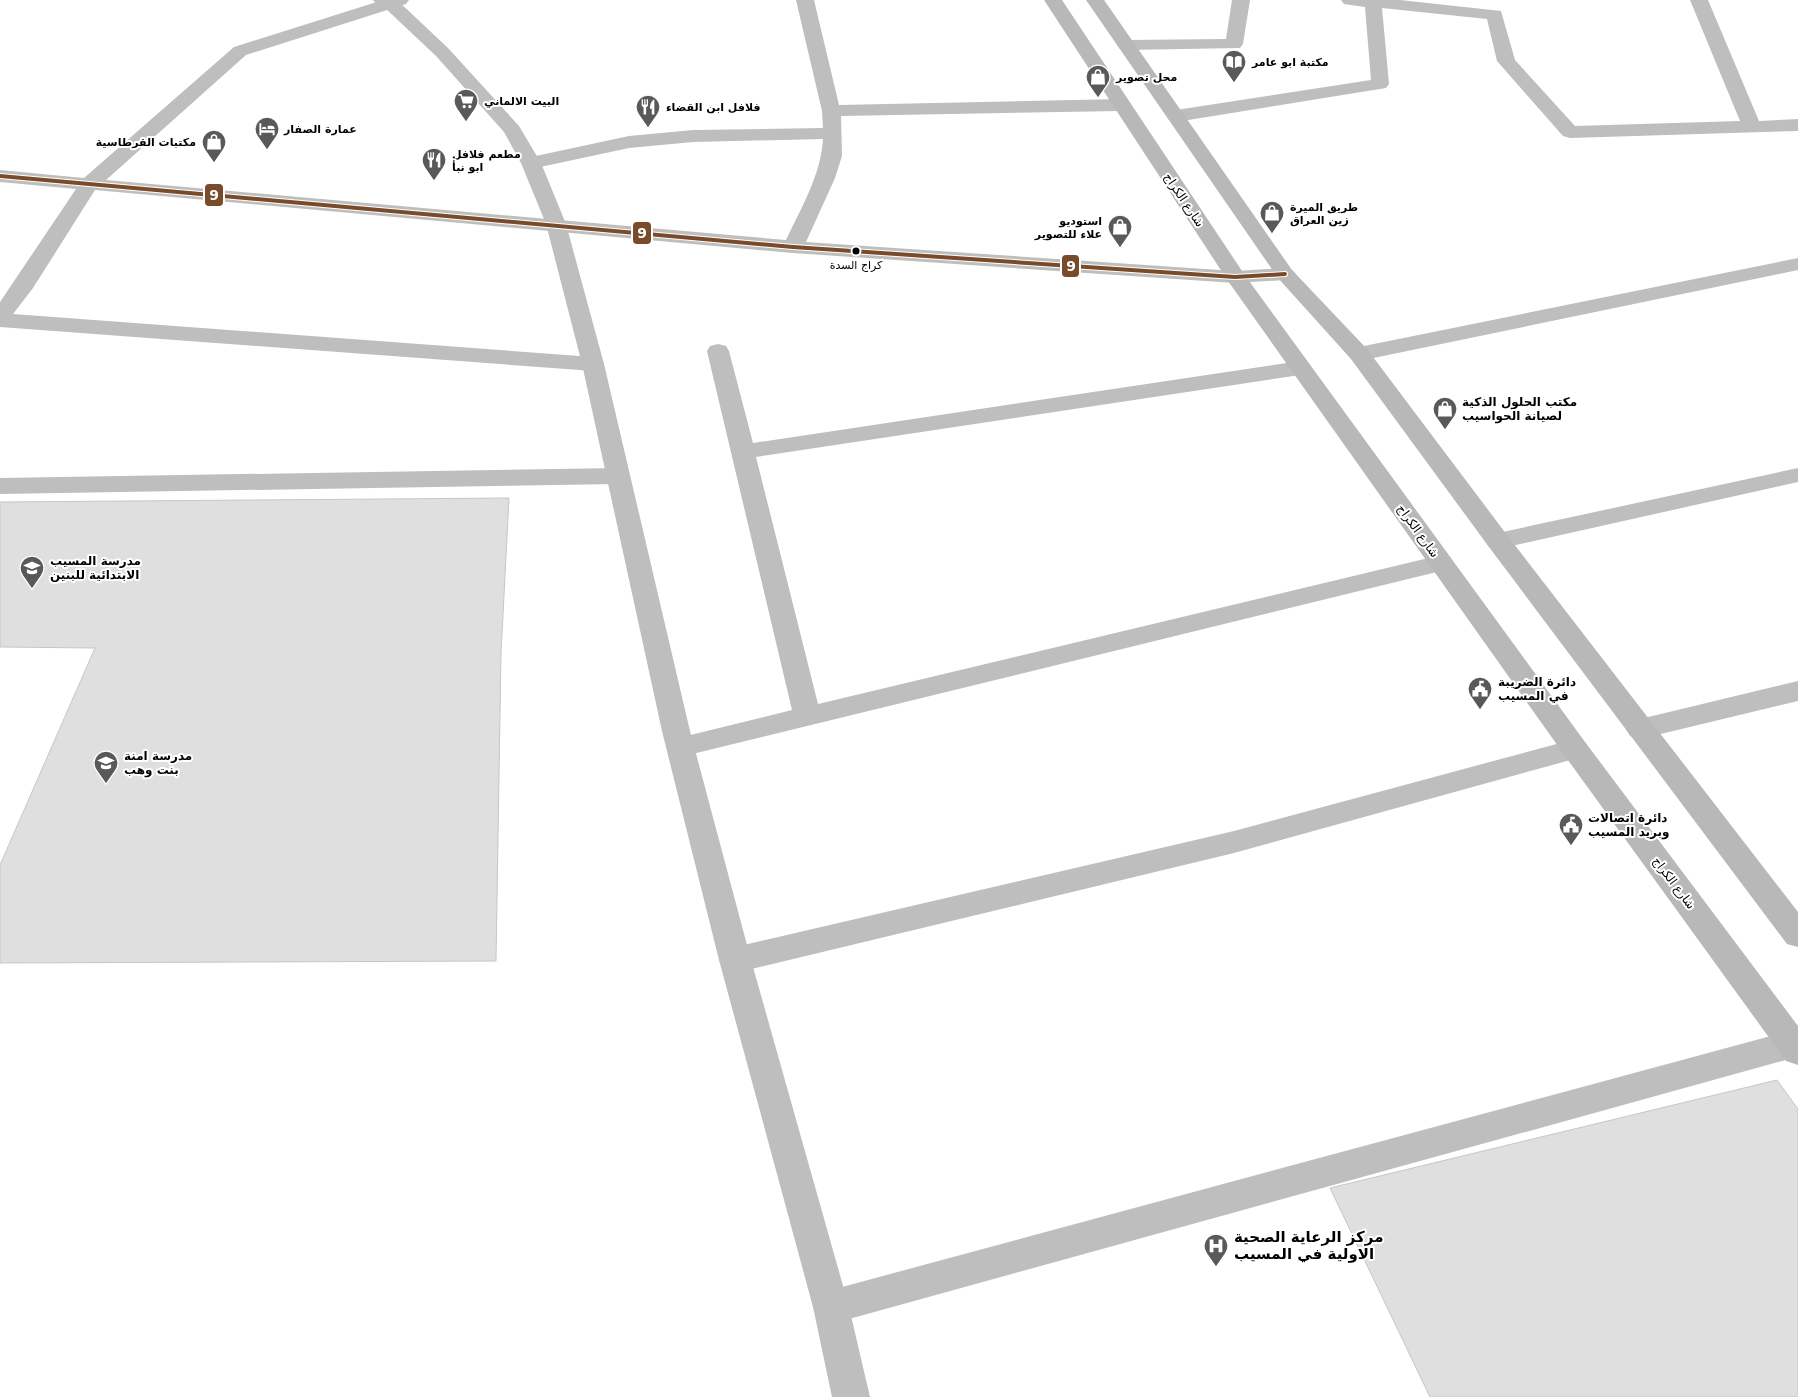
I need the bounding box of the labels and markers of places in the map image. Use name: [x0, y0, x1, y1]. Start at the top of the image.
library icon: مكتبة ابو عامر: [1221, 49, 1247, 83]
place label: مكتبة ابو عامر: [1251, 56, 1329, 69]
shop icon: محل تصوير: [1085, 64, 1111, 98]
place label: محل تصوير: [1115, 71, 1177, 84]
supermarket icon: البيت الالماني: [453, 88, 479, 122]
restaurant icon: فلافل ابن القضاء: [635, 94, 661, 128]
place label: البيت الالماني: [484, 95, 559, 108]
place label: فلافل ابن القضاء: [666, 101, 760, 114]
hotel icon: عمارة الصفار: [254, 116, 280, 150]
place label: عمارة الصفار: [283, 123, 357, 136]
shop icon: مكتبات القرطاسية: [201, 129, 227, 163]
place label: مكتبات القرطاسية: [96, 136, 196, 149]
restaurant icon: مطعم فلافل ابو نبأ: [421, 147, 447, 181]
place label: مطعم فلافل ابو نبأ: [452, 148, 521, 174]
shop icon: طريق الميرة زين العراق: [1259, 200, 1285, 234]
place label: طريق الميرة زين العراق: [1290, 201, 1358, 227]
shop icon: استوديو علاء للتصوير: [1107, 214, 1133, 248]
place label: استوديو علاء للتصوير: [1034, 215, 1102, 241]
marker: كراج السدة: [851, 246, 861, 256]
place label: كراج السدة: [830, 259, 883, 272]
place label: مكتب الحلول الذكية لصيانة الحواسيب: [1462, 395, 1577, 424]
shop icon: مكتب الحلول الذكية لصيانة الحواسيب: [1432, 396, 1458, 430]
place label: مدرسة المسيب الابتدائية للبنين: [50, 554, 141, 582]
school or university icon: مدرسة المسيب الابتدائية للبنين: [19, 555, 45, 589]
place label: دائرة الضريبة في المسيب: [1498, 675, 1576, 703]
public building icon: دائرة الضريبة في المسيب: [1467, 676, 1493, 710]
place label: مدرسة امنة بنت وهب: [124, 749, 192, 778]
school or university icon: مدرسة امنة بنت وهب: [93, 750, 119, 784]
place label: دائرة اتصالات وبريد المسيب: [1588, 811, 1670, 840]
public building icon: دائرة اتصالات وبريد المسيب: [1558, 812, 1584, 846]
place label: مركز الرعاية الصحية الاولية في المسيب: [1234, 1228, 1383, 1263]
hospital icon: مركز الرعاية الصحية الاولية في المسيب: [1203, 1233, 1229, 1267]

